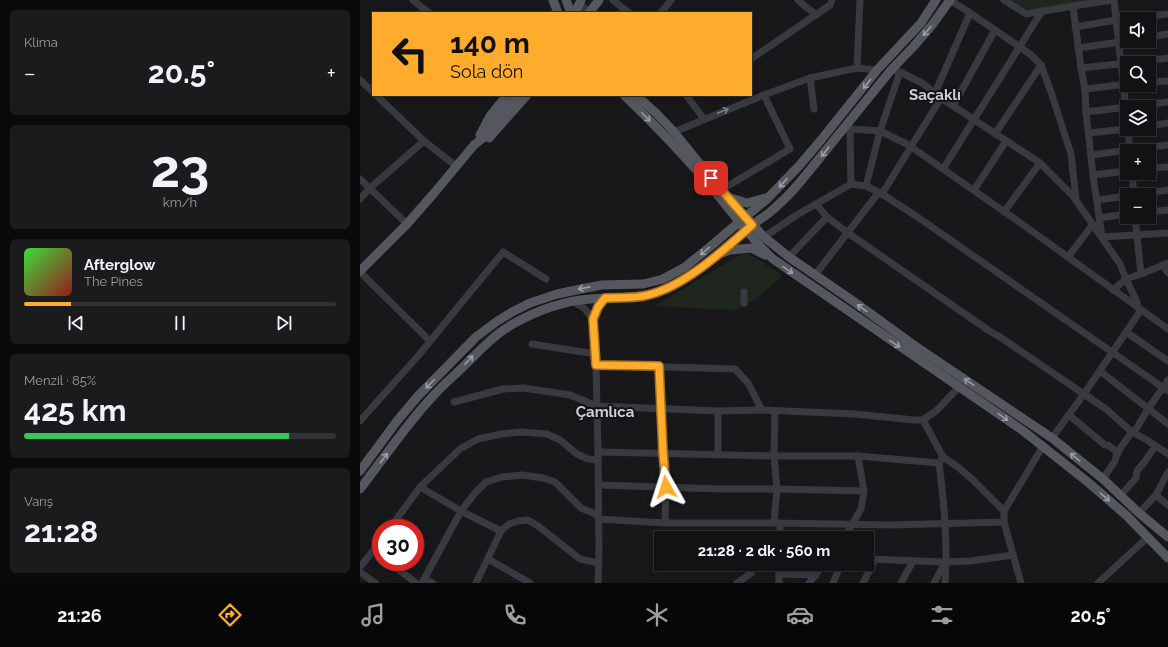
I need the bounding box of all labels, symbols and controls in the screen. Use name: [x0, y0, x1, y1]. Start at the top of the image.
map controls: [1120, 12, 1156, 224]
button: sound: [1120, 12, 1156, 48]
one-way arrow: [922, 26, 931, 37]
text: 140 m: [450, 27, 530, 60]
icon: left: [384, 28, 436, 80]
text: Klima: [24, 35, 58, 50]
text: 20.5°: [148, 55, 215, 90]
button: search: [1120, 56, 1156, 92]
text: −: [24, 60, 36, 86]
text: +: [327, 60, 336, 86]
text: Sola dön: [450, 61, 523, 82]
one-way arrow: [862, 78, 871, 89]
district label: Saçaklı: [909, 86, 961, 104]
button: layers: [1120, 100, 1156, 136]
one-way arrow: [716, 107, 728, 115]
one-way arrow: [641, 112, 651, 122]
text: 23: [151, 138, 209, 199]
button: +: [1120, 144, 1156, 180]
one-way arrow: [820, 147, 829, 157]
pin: [694, 161, 728, 195]
icon: arrive: [700, 167, 722, 189]
one-way arrow: [778, 178, 788, 188]
button: −: [1120, 188, 1156, 224]
text: km/h: [163, 195, 197, 210]
one-way arrow: [699, 247, 710, 255]
text: Afterglow: [84, 256, 155, 274]
one-way arrow: [783, 266, 794, 274]
text: The Pines: [84, 274, 143, 289]
one-way arrow: [578, 285, 591, 293]
one-way arrow: [857, 303, 868, 312]
icon: previous: [65, 312, 87, 334]
icon: pause: [169, 312, 191, 334]
icon: next: [273, 312, 295, 334]
one-way arrow: [890, 339, 901, 348]
one-way arrow: [464, 356, 474, 365]
text: Menzil · 85%: [24, 373, 96, 388]
one-way arrow: [964, 378, 975, 386]
one-way arrow: [425, 379, 435, 389]
text: 425 km: [24, 393, 127, 428]
district label: Çamlıca: [576, 403, 635, 421]
one-way arrow: [997, 413, 1008, 421]
one-way arrow: [1070, 452, 1081, 461]
one-way arrow: [380, 453, 388, 464]
position arrow: [645, 466, 687, 508]
one-way arrow: [1100, 492, 1110, 501]
text: Varış: [24, 494, 53, 509]
text: 21:28: [24, 514, 98, 549]
speed limit sign: 30: [372, 519, 424, 571]
text: 21:28 · 2 dk · 560 m: [698, 542, 830, 560]
icon: directions: [216, 601, 244, 629]
icon: music: [359, 601, 387, 629]
icon: phone: [501, 601, 529, 629]
icon: climate: [643, 601, 671, 629]
icon: car: [786, 601, 814, 629]
icon: filters: [928, 601, 956, 629]
text: 21:26: [57, 605, 102, 626]
text: 20.5°: [1070, 605, 1111, 626]

